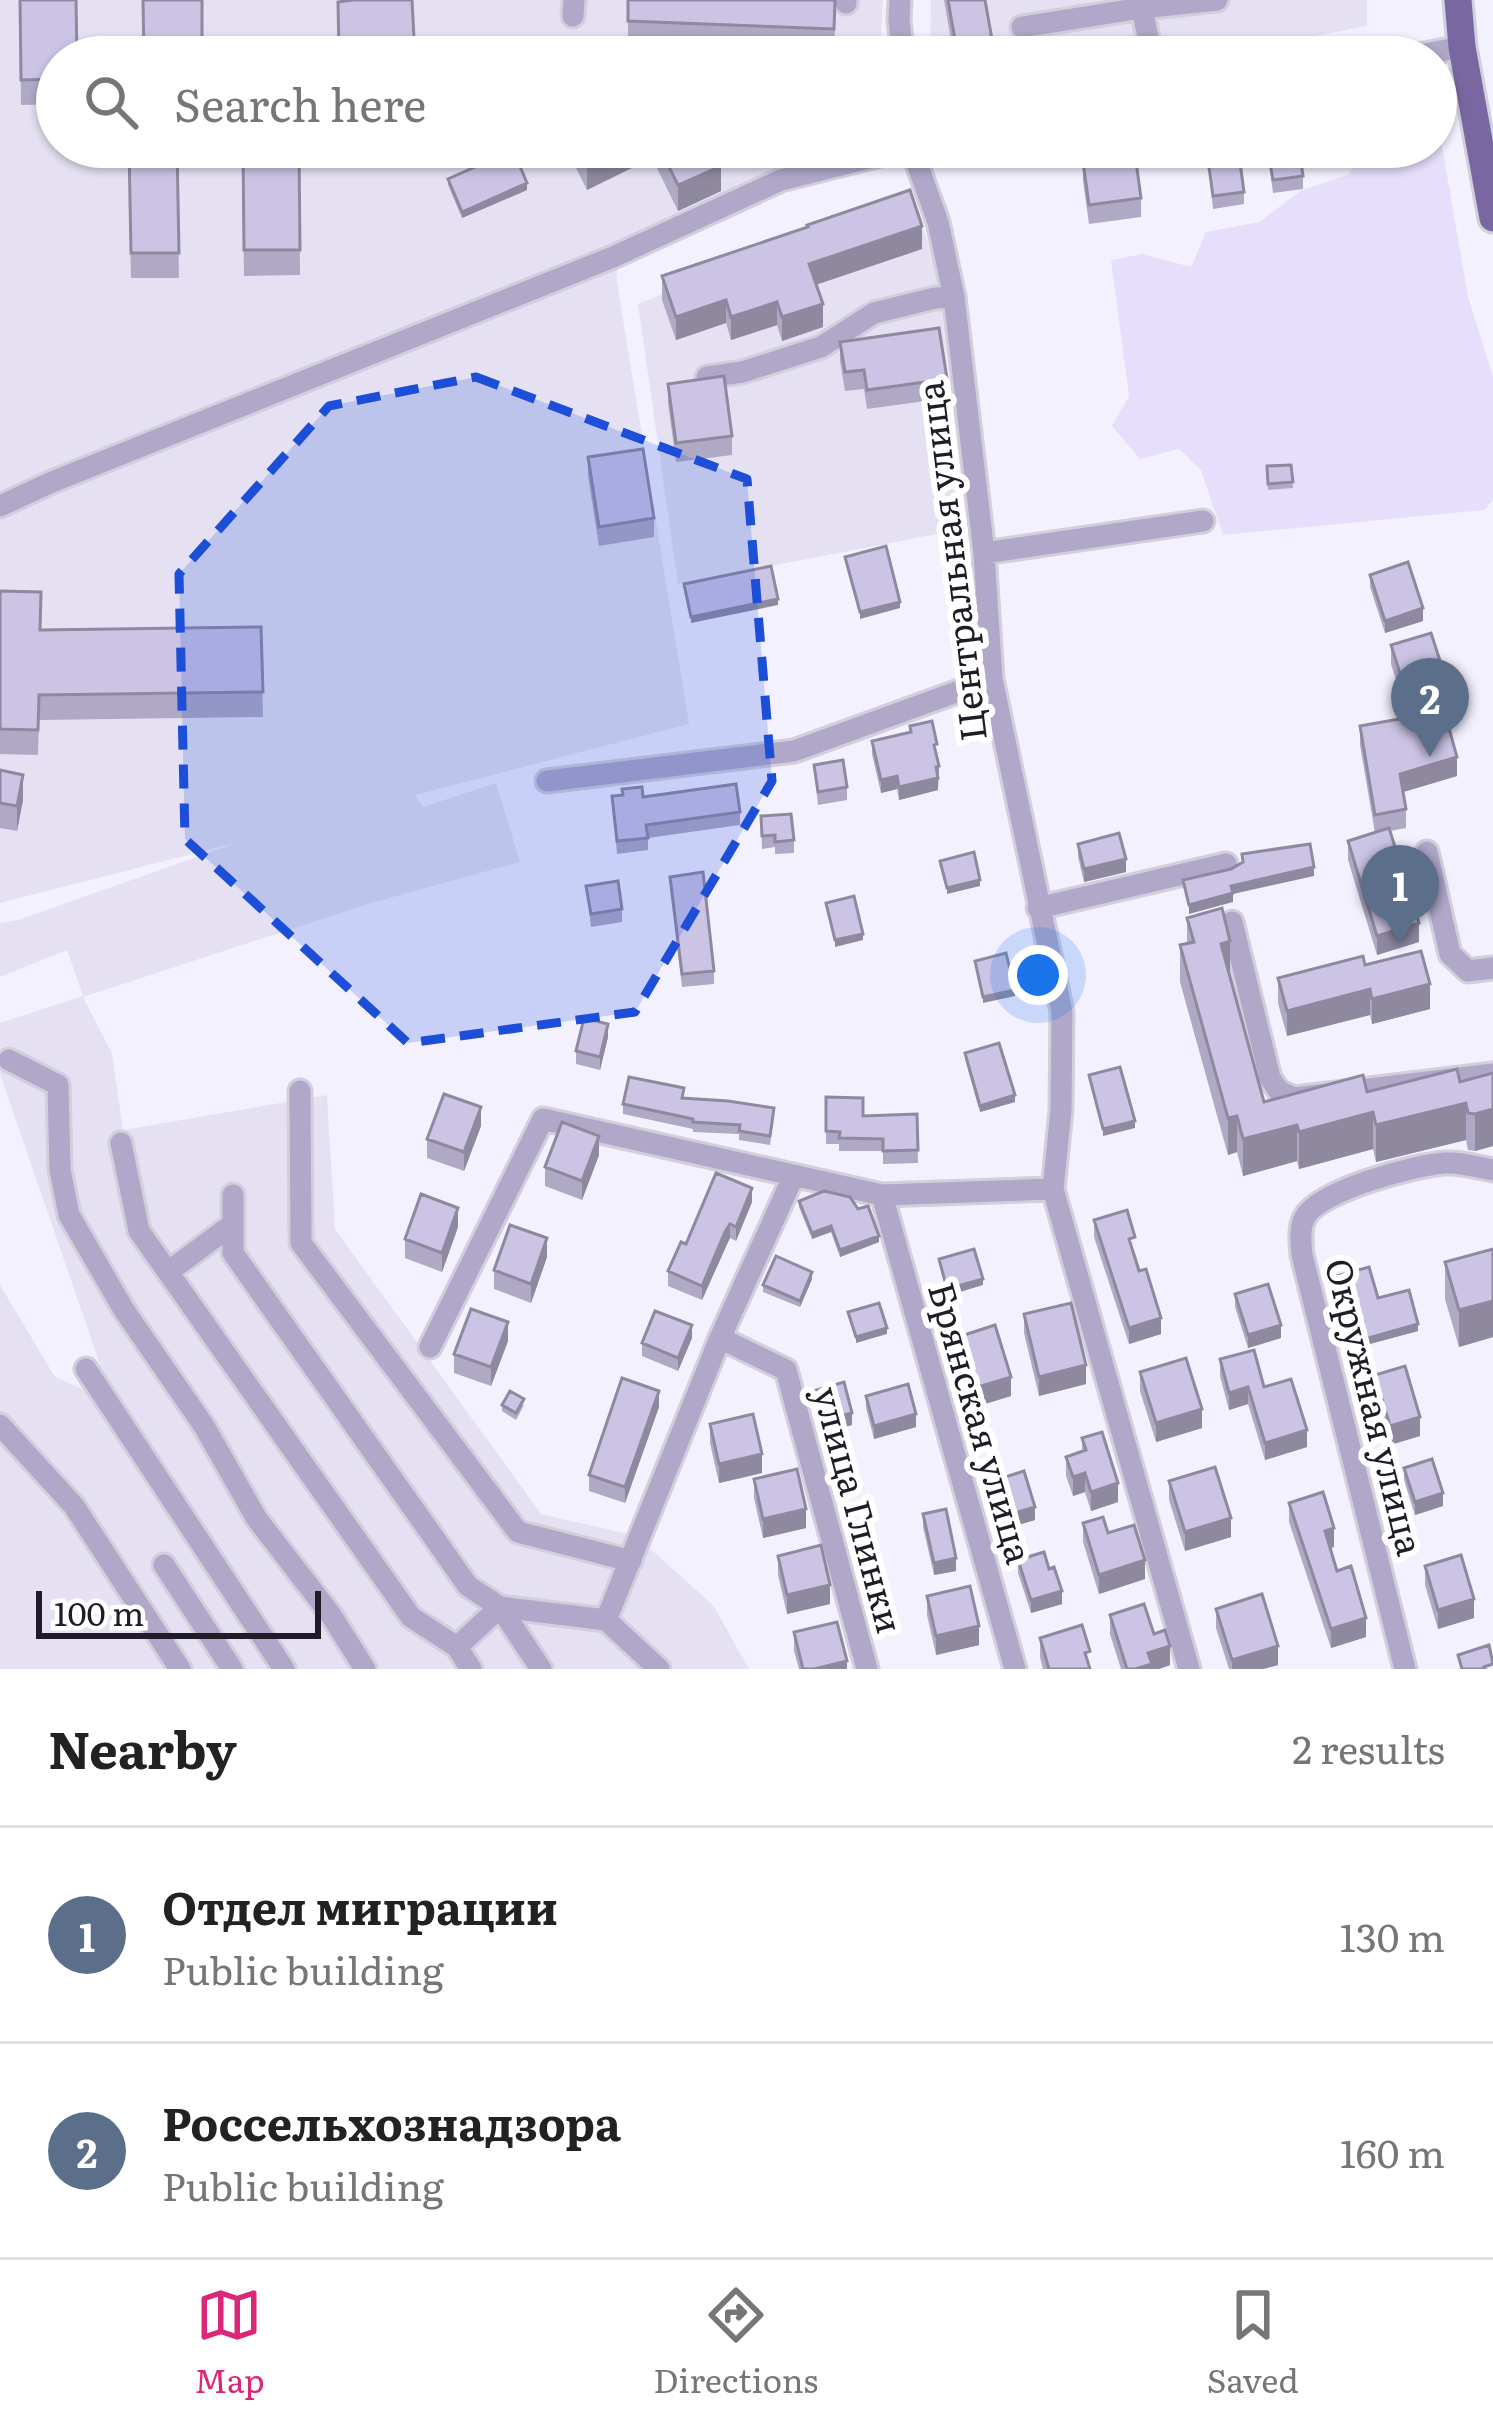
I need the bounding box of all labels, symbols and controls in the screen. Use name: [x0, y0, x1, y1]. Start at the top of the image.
search box: [36, 36, 1457, 168]
icon: search: [78, 69, 144, 135]
text: Search here: [174, 69, 426, 136]
street label: Центральная улица: [901, 378, 998, 744]
pin: 2: [1391, 658, 1469, 757]
pin: 1: [1361, 845, 1439, 944]
your location: [1008, 945, 1068, 1005]
street label: Окружная улица: [1314, 1252, 1439, 1561]
street label: Брянская улица: [917, 1275, 1048, 1570]
street label: улица Глинки: [802, 1380, 919, 1638]
scale bar: [36, 1585, 321, 1638]
text: 100 m: [54, 1587, 144, 1636]
text: Nearby: [48, 1709, 237, 1785]
text: 2 results: [1292, 1718, 1445, 1776]
text: Отдел миграции: [162, 1872, 558, 1939]
text: 1: [79, 1906, 95, 1964]
text: 130 m: [1340, 1906, 1445, 1964]
text: Public building: [162, 1939, 444, 1997]
text: Россельхознадзора: [162, 2088, 621, 2155]
text: 2: [77, 2122, 97, 2180]
text: 160 m: [1340, 2122, 1445, 2180]
text: Public building: [162, 2155, 444, 2213]
tab: Map: [194, 2282, 265, 2403]
tab: Directions: [653, 2282, 818, 2403]
tab: Saved: [1207, 2282, 1299, 2403]

